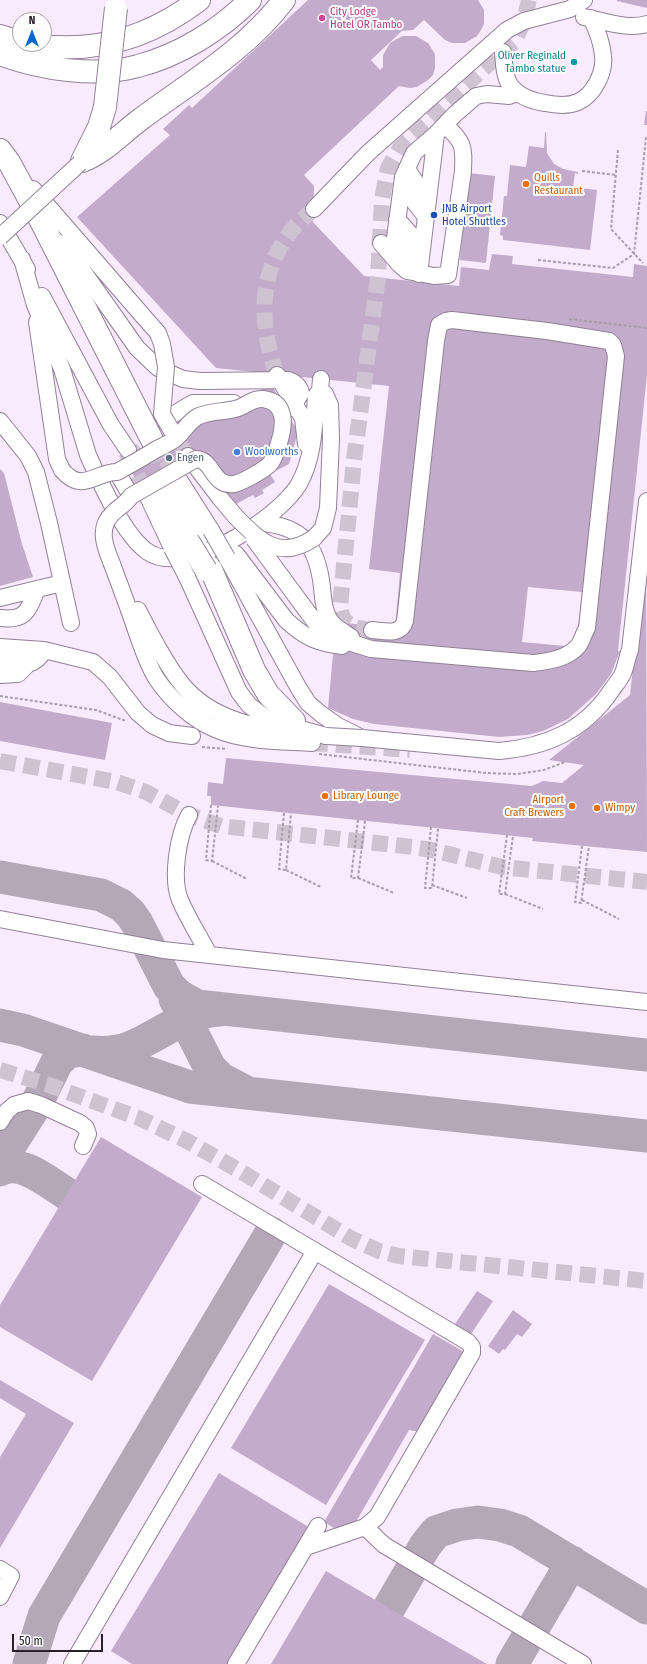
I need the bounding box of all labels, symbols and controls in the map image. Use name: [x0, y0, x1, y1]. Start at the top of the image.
place label: City Lodge Hotel OR Tambo: [330, 5, 402, 31]
north arrow: [12, 12, 52, 52]
marker: City Lodge Hotel OR Tambo: [317, 13, 327, 23]
text: N: [29, 14, 35, 27]
place label: Oliver Reginald Tambo statue: [498, 49, 566, 75]
marker: Oliver Reginald Tambo statue: [569, 57, 579, 67]
place label: Quills Restaurant: [534, 171, 583, 197]
marker: Quills Restaurant: [521, 179, 531, 189]
place label: JNB Airport Hotel Shuttles: [442, 202, 506, 228]
marker: JNB Airport Hotel Shuttles: [429, 210, 439, 220]
place label: Woolworths: [245, 445, 299, 459]
marker: Woolworths: [232, 447, 242, 457]
place label: Engen: [177, 451, 204, 465]
marker: Engen: [164, 453, 174, 463]
place label: Library Lounge: [333, 789, 399, 803]
marker: Library Lounge: [320, 791, 330, 801]
place label: Airport Craft Brewers: [504, 793, 564, 819]
marker: Airport Craft Brewers: [567, 801, 577, 811]
place label: Wimpy: [605, 801, 635, 815]
marker: Wimpy: [592, 803, 602, 813]
scale bar: [14, 1626, 105, 1652]
text: 50 m: [19, 1634, 43, 1648]

